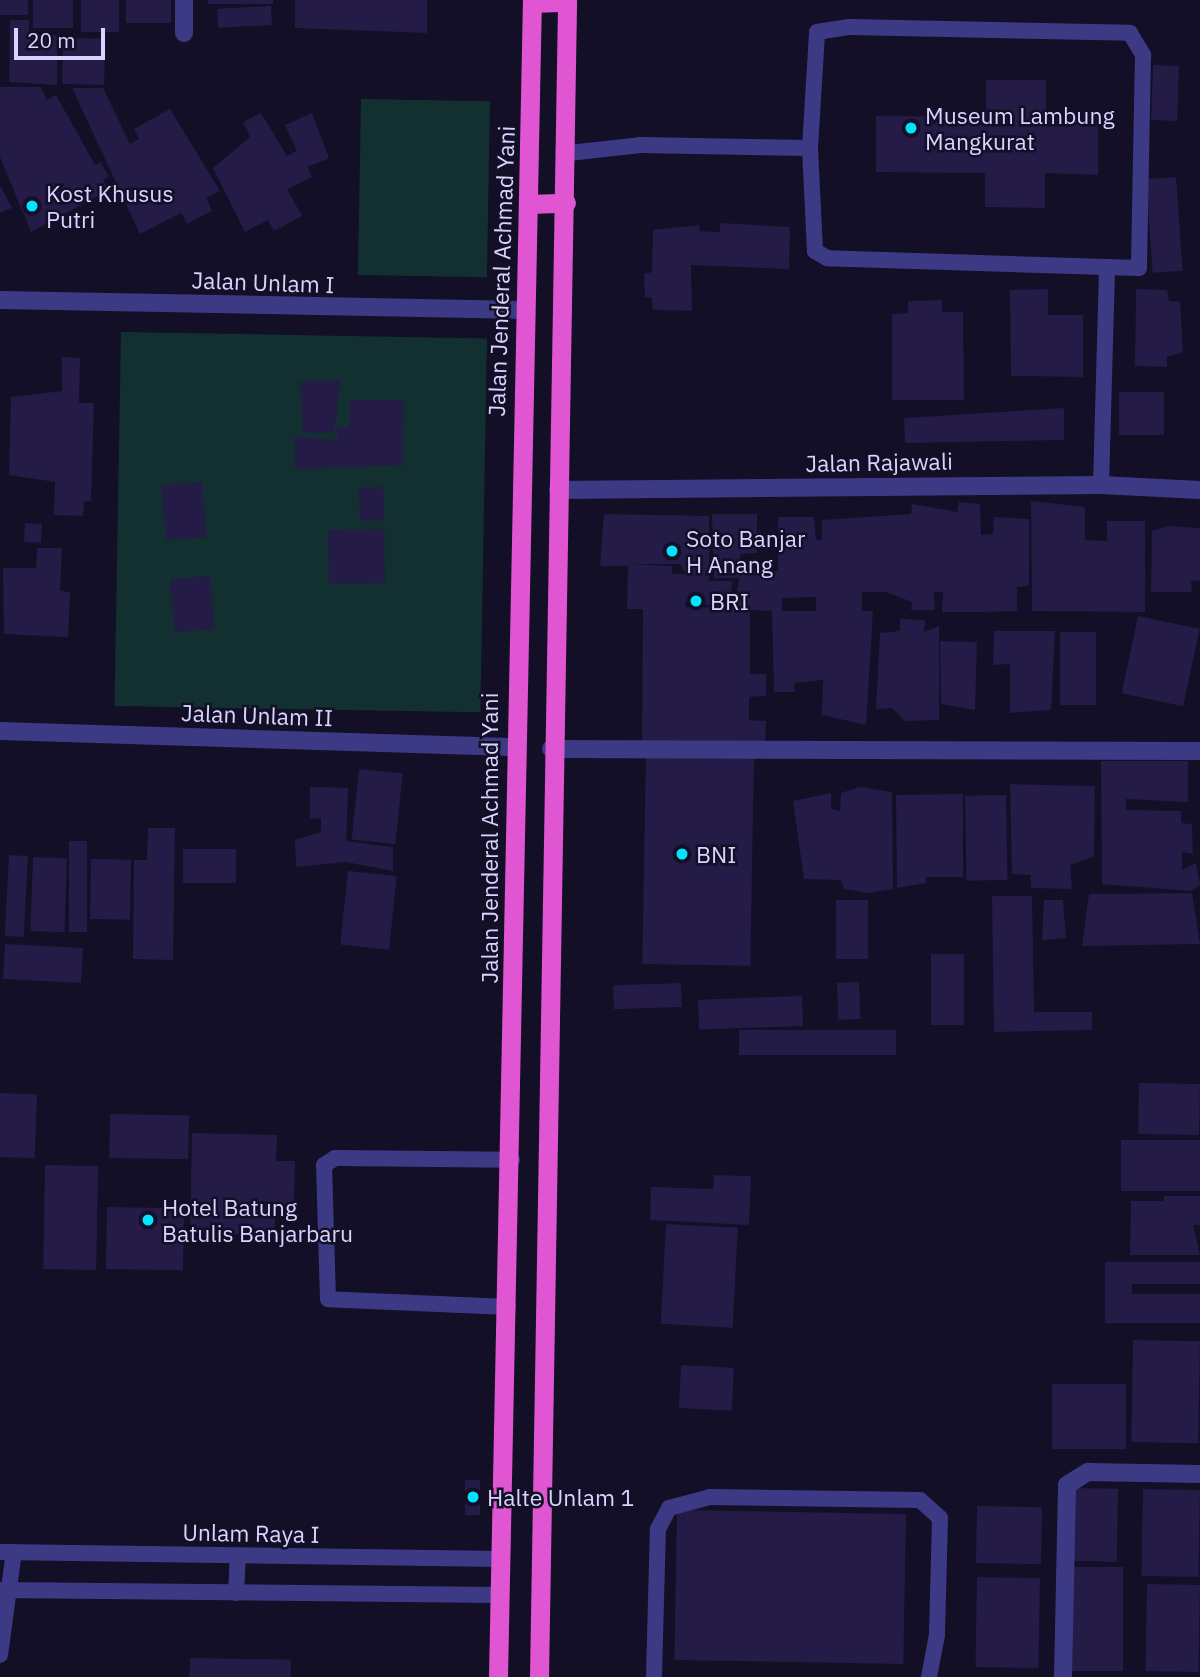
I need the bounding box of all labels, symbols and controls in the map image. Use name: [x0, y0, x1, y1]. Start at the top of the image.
scale bar: [18, 14, 108, 58]
text: 20 m: [27, 26, 76, 54]
place label: Museum Lambung Mangkurat: [925, 101, 1115, 155]
marker: Museum Lambung Mangkurat: [903, 120, 919, 136]
street label: Jalan Jenderal Achmad Yani: [482, 125, 520, 417]
place label: Kost Khusus Putri: [46, 179, 174, 233]
marker: Kost Khusus Putri: [24, 198, 40, 214]
street label: Jalan Unlam I: [191, 266, 335, 298]
street label: Jalan Rajawali: [805, 447, 953, 477]
place label: Soto Banjar H Anang: [686, 524, 805, 578]
marker: Soto Banjar H Anang: [664, 543, 680, 559]
place label: BRI: [710, 587, 749, 615]
marker: BRI: [688, 593, 704, 609]
street label: Jalan Jenderal Achmad Yani: [475, 693, 503, 983]
street label: Jalan Unlam II: [180, 699, 334, 731]
place label: BNI: [696, 840, 736, 868]
marker: BNI: [674, 846, 690, 862]
place label: Hotel Batung Batulis Banjarbaru: [162, 1193, 353, 1247]
marker: Hotel Batung Batulis Banjarbaru: [140, 1212, 156, 1228]
place label: Halte Unlam 1: [487, 1483, 634, 1511]
marker: Halte Unlam 1: [465, 1489, 481, 1505]
street label: Unlam Raya I: [182, 1518, 320, 1548]

